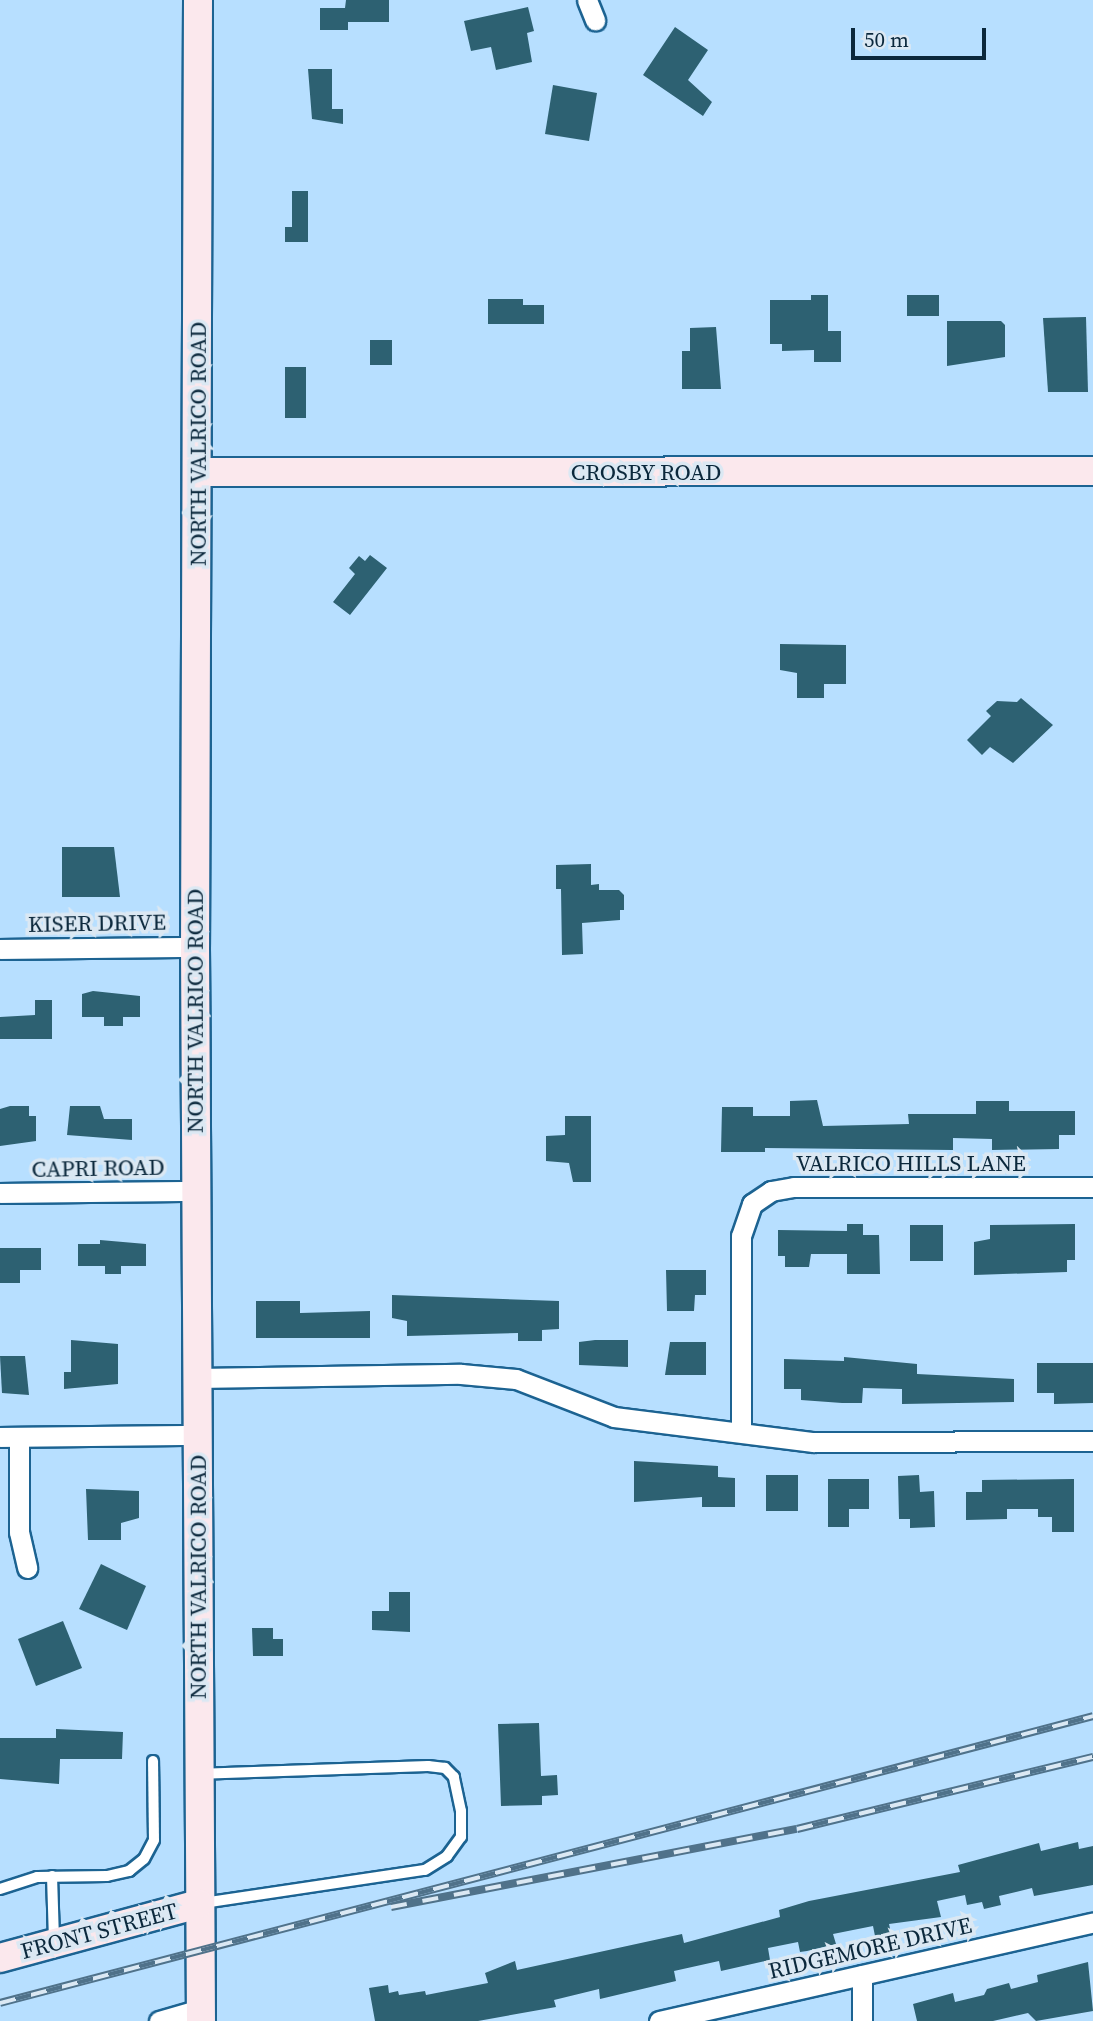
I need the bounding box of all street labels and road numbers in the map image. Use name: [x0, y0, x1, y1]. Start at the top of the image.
street label: NORTH VALRICO ROAD: [184, 321, 212, 567]
street label: CROSBY ROAD: [570, 458, 722, 486]
street label: NORTH VALRICO ROAD: [181, 888, 209, 1134]
street label: KISER DRIVE: [28, 908, 166, 938]
street label: VALRICO HILLS LANE: [796, 1149, 1026, 1177]
street label: CAPRI ROAD: [31, 1153, 165, 1183]
street label: NORTH VALRICO ROAD: [184, 1454, 212, 1700]
street label: FRONT STREET: [17, 1897, 181, 1965]
street label: RIDGEMORE DRIVE: [766, 1911, 974, 1985]

